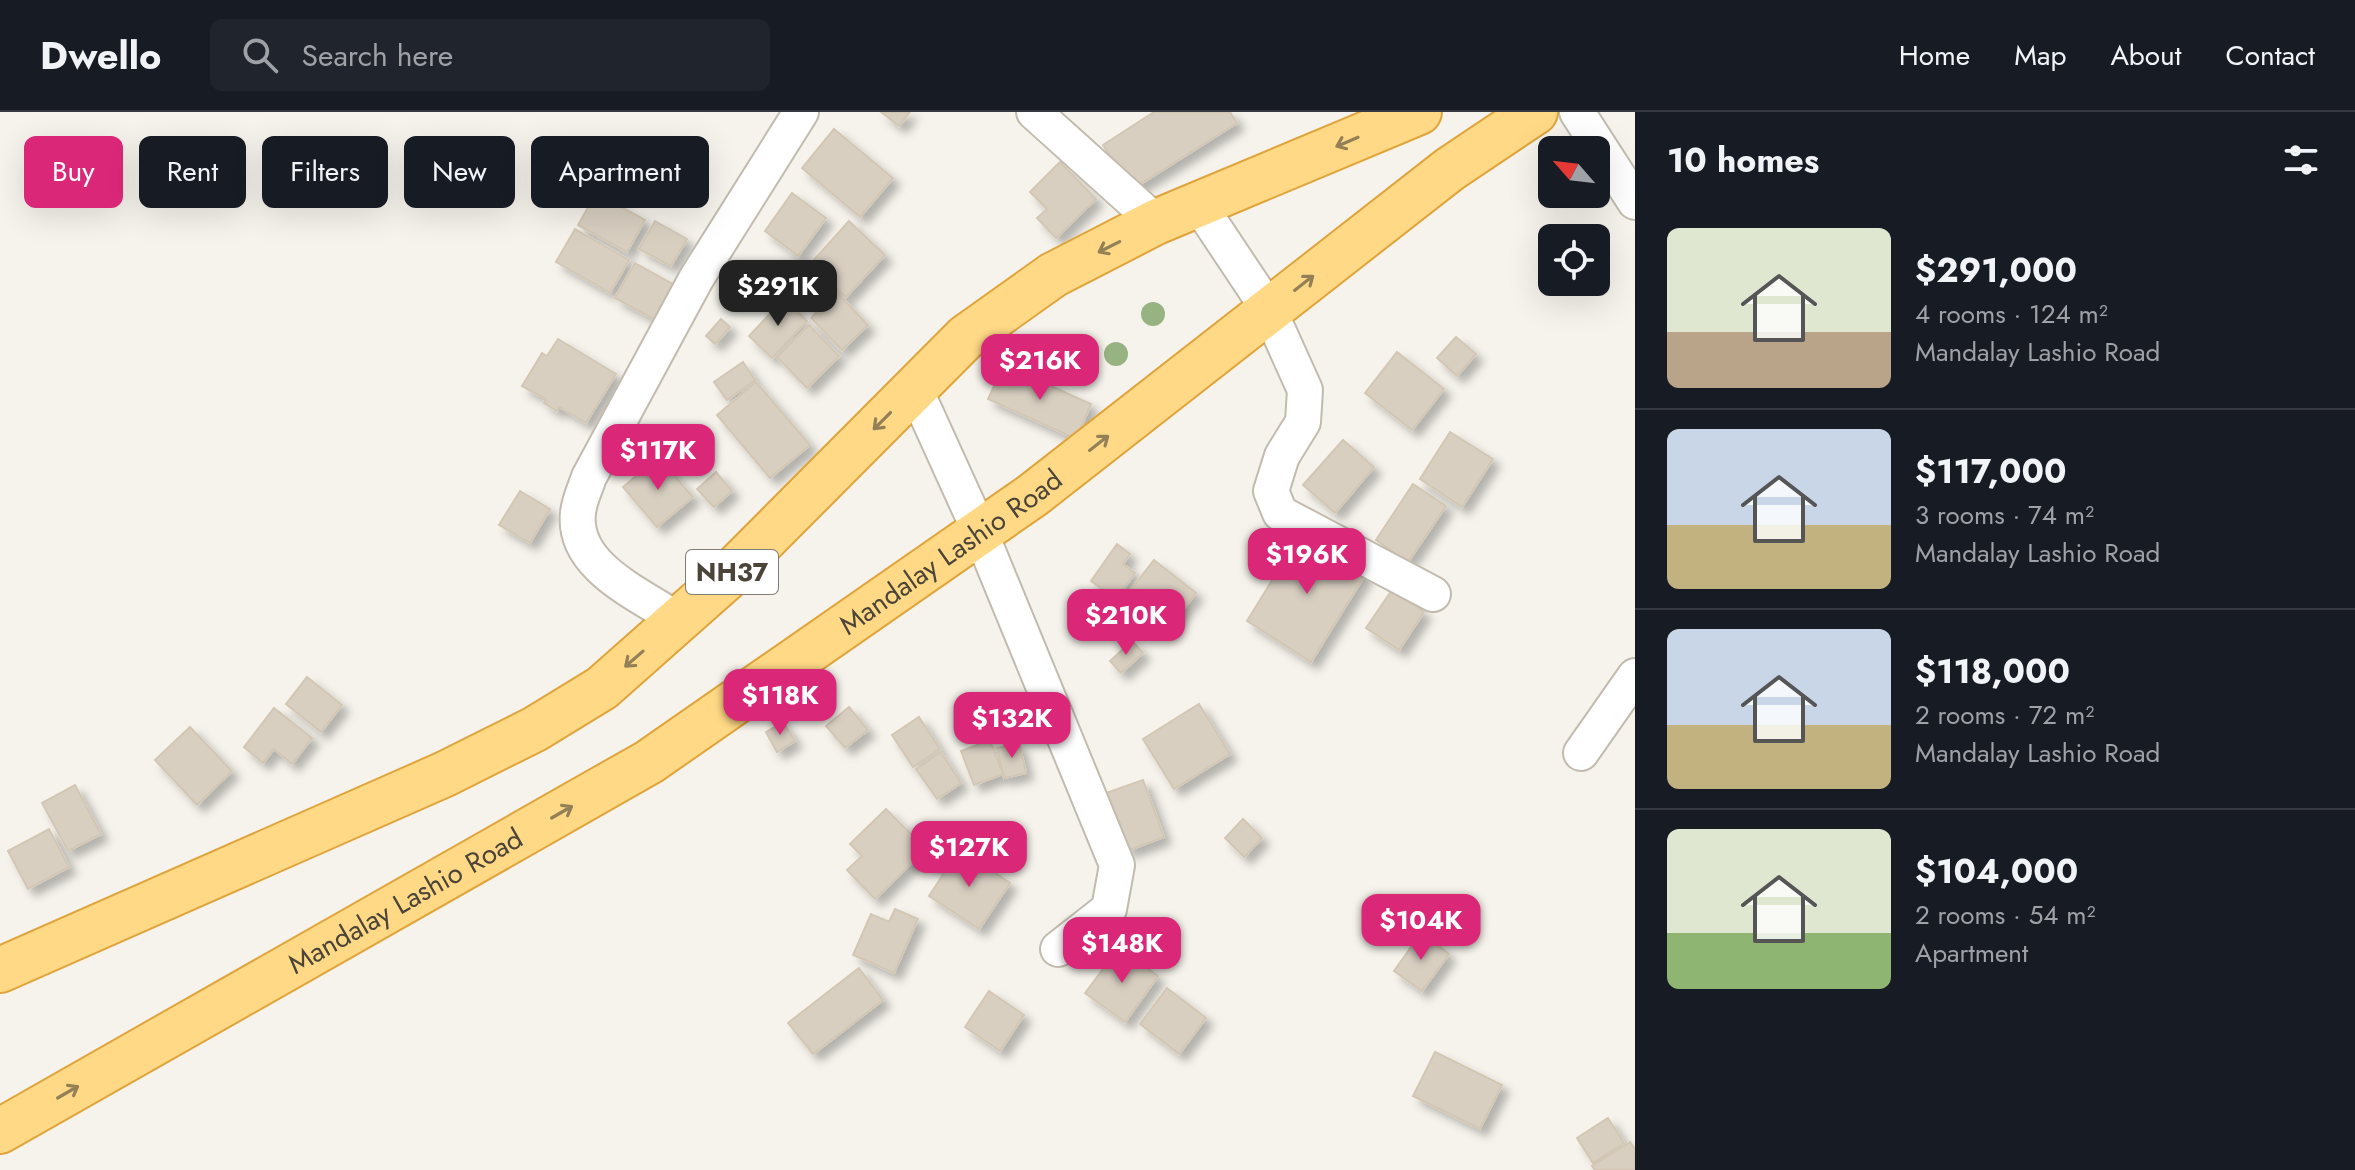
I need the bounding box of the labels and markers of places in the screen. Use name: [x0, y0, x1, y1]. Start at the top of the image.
pin: $291K: [722, 260, 834, 328]
pin: $216K: [984, 334, 1096, 402]
pin: $117K: [602, 424, 714, 492]
pin: $196K: [1251, 528, 1363, 596]
pin: $210K: [1070, 589, 1182, 657]
pin: $118K: [724, 669, 836, 737]
pin: $132K: [956, 692, 1068, 760]
pin: $127K: [913, 821, 1025, 889]
pin: $104K: [1365, 894, 1477, 962]
pin: $148K: [1066, 917, 1178, 985]

